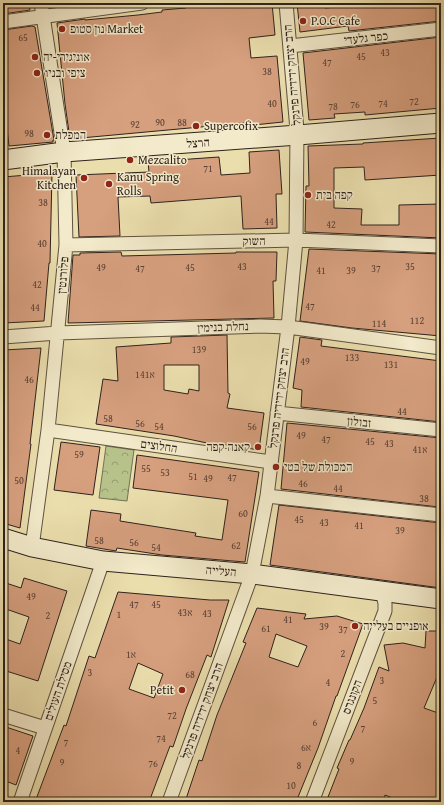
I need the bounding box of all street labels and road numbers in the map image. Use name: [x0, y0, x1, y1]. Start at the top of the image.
street label: הרב יצחק ידידיה פרנקל: [279, 24, 304, 126]
street label: כפר גלעדי: [343, 27, 389, 48]
street label: הרצל: [186, 133, 210, 152]
street label: השוק: [242, 232, 266, 249]
street label: פלורנטין: [52, 256, 73, 294]
street label: נחלת בנימין: [197, 317, 249, 336]
street label: הרב יצחק ידידיה פרנקל: [264, 346, 293, 449]
street label: זבולון: [346, 412, 372, 431]
street label: החלוצים: [139, 435, 179, 457]
street label: העלייה: [205, 561, 237, 580]
street label: מסילת העולים: [39, 659, 76, 723]
street label: הרב יצחק ידידיה פרנקל: [176, 660, 227, 761]
street label: הקונגרס: [337, 677, 366, 716]

